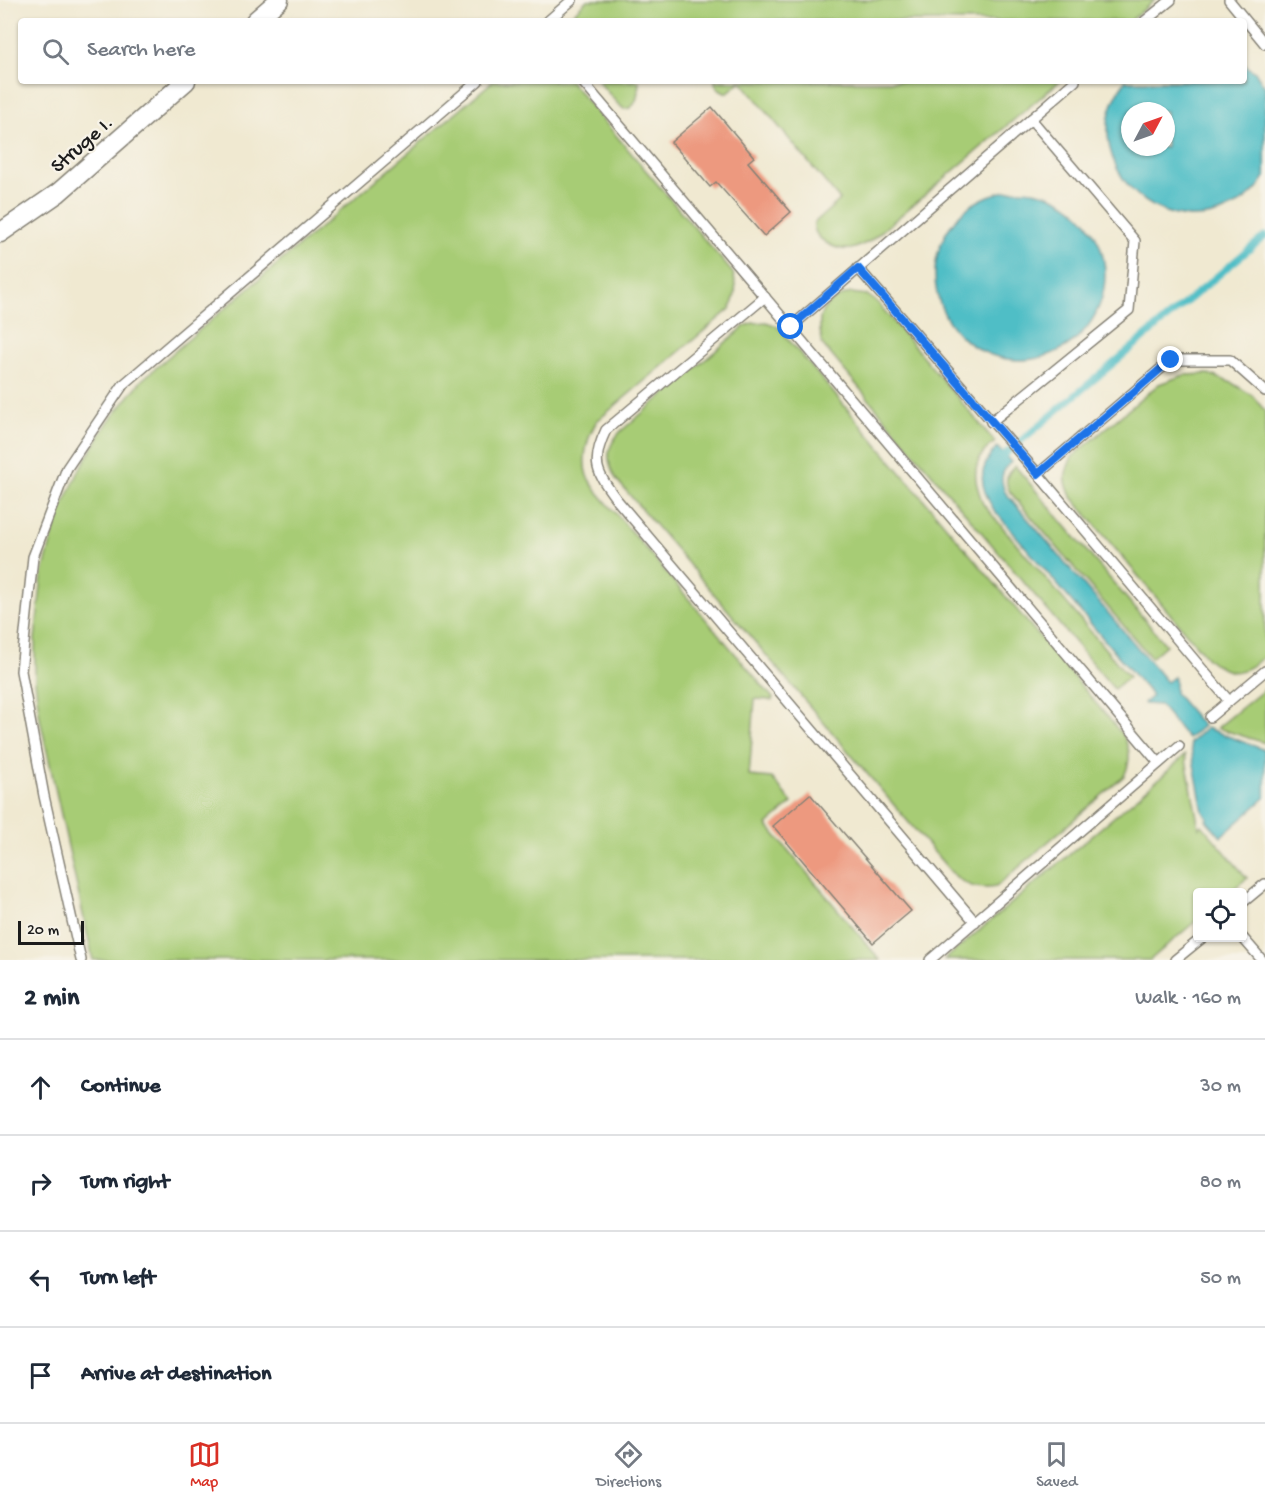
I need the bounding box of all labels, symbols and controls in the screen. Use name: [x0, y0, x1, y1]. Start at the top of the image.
search box: [18, 18, 1247, 84]
icon: search: [39, 35, 72, 68]
text: Search here: [87, 38, 195, 64]
north arrow: [1121, 102, 1175, 156]
street label: Struge I.: [47, 112, 120, 180]
route start: [777, 313, 803, 339]
route end: [1157, 346, 1183, 372]
map controls: [1193, 888, 1247, 942]
button: locate: [1193, 888, 1247, 942]
scale bar: [18, 918, 84, 946]
text: 20 m: [27, 922, 59, 941]
text: 2 min: [24, 984, 79, 1015]
text: Walk · 160 m: [1135, 988, 1241, 1011]
icon: ahead: [24, 1071, 57, 1104]
text: Continue: [81, 1074, 161, 1100]
text: 30 m: [1200, 1076, 1241, 1099]
icon: right: [24, 1167, 57, 1200]
text: Turn right: [81, 1170, 169, 1196]
text: 80 m: [1200, 1172, 1241, 1195]
icon: left: [24, 1263, 57, 1296]
text: Turn left: [81, 1266, 155, 1292]
text: 50 m: [1200, 1268, 1241, 1291]
icon: arrive: [24, 1359, 57, 1392]
text: Arrive at destination: [81, 1362, 271, 1388]
tab: Map: [188, 1438, 221, 1493]
tab: Directions: [596, 1438, 661, 1493]
tab: Saved: [1036, 1438, 1077, 1493]

